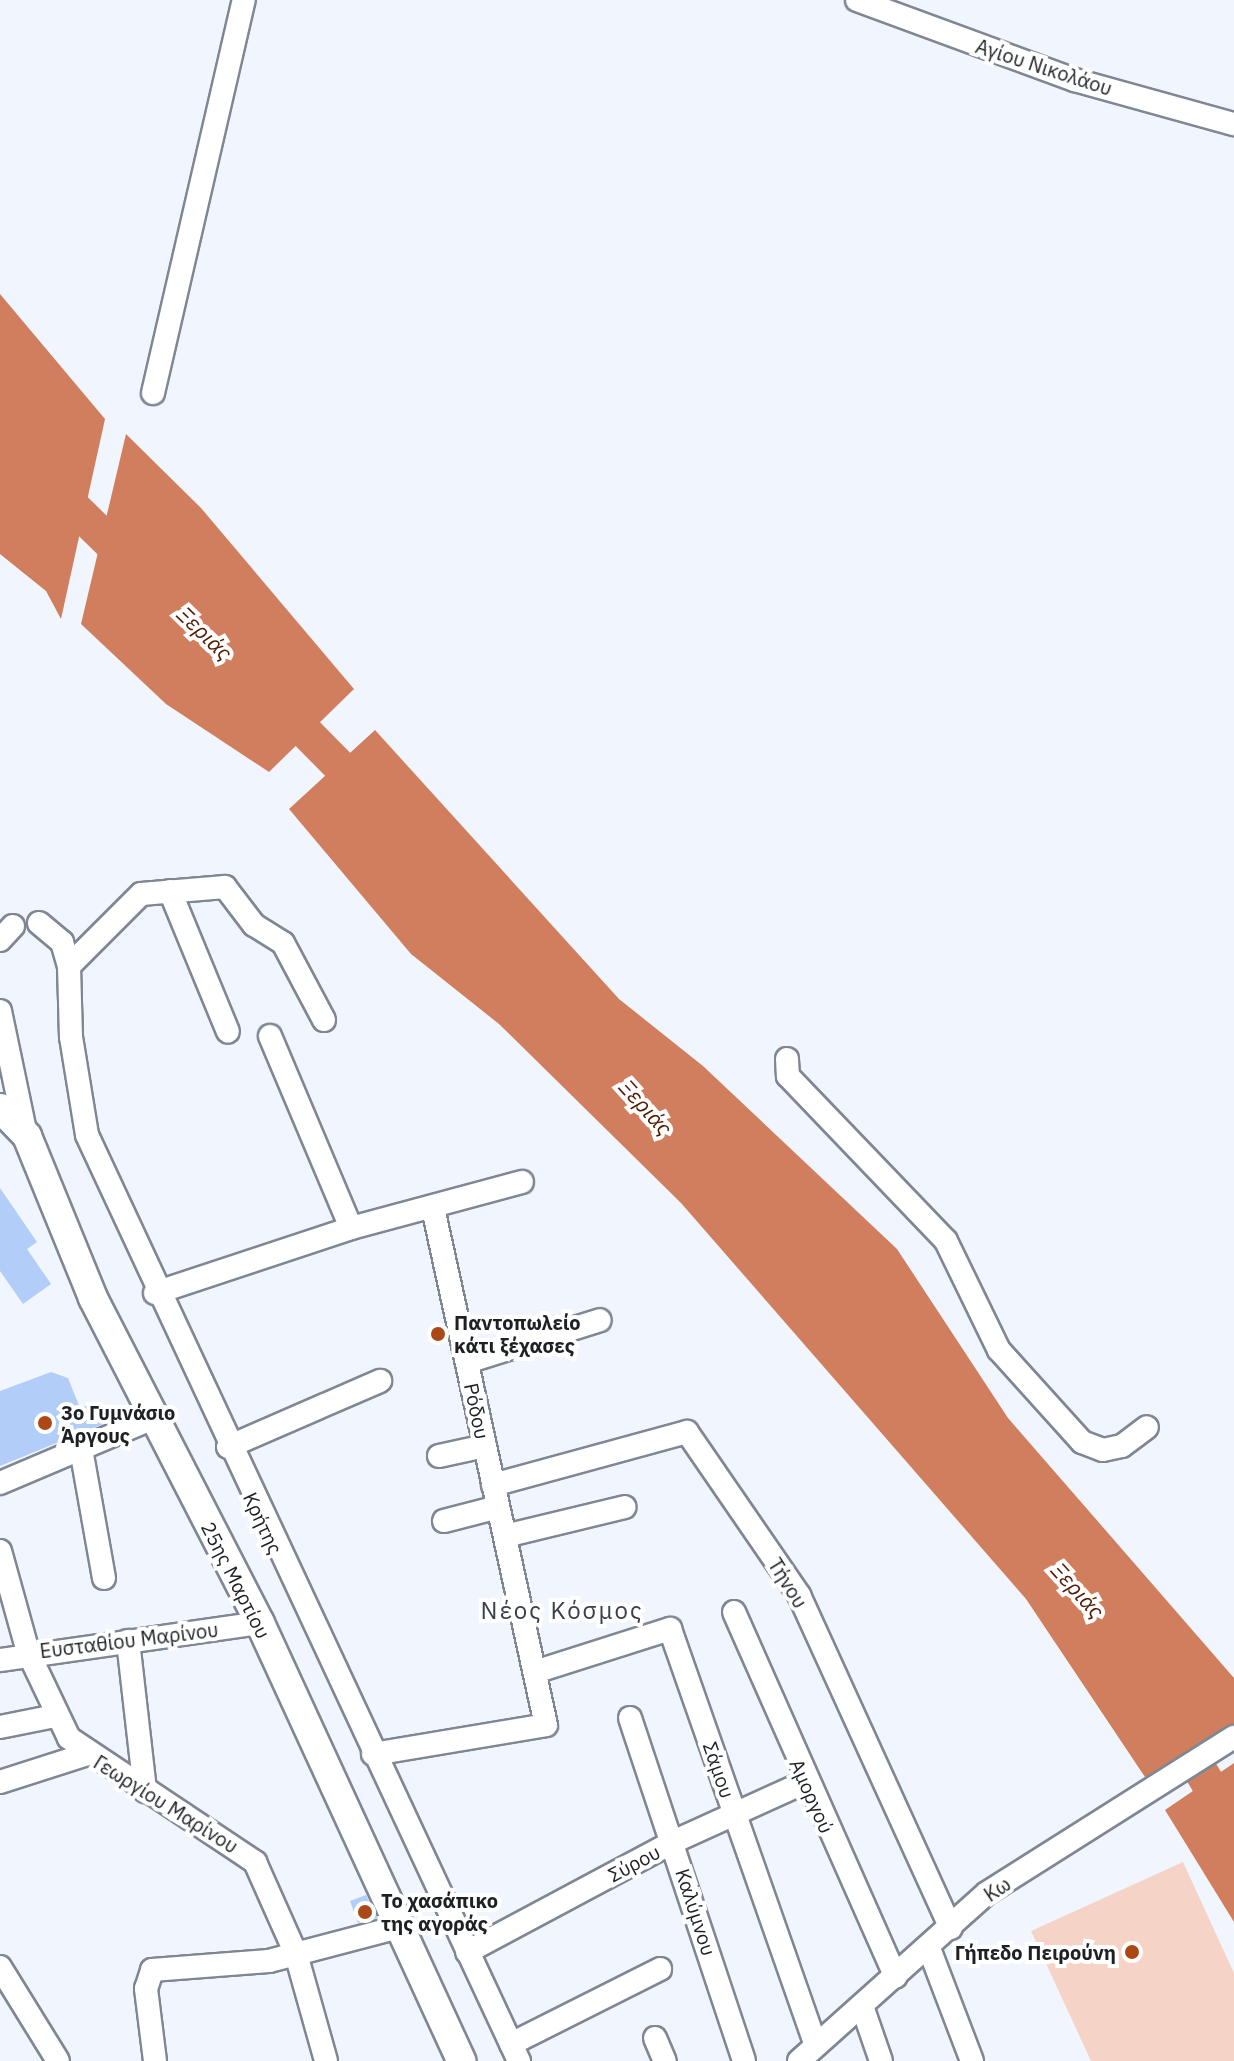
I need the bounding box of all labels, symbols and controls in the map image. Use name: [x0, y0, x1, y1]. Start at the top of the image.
street label: Αγίου Νικολάου: [973, 34, 1115, 100]
water label: Ξεριάς: [172, 600, 238, 666]
water label: Ξεριάς: [614, 1074, 678, 1140]
place label: Παντοπωλείο κάτι ξέχασες: [454, 1310, 581, 1357]
marker: Παντοπωλείο κάτι ξέχασες: [429, 1325, 447, 1343]
street label: Ρόδου: [459, 1381, 495, 1441]
place label: 3ο Γυμνάσιο Άργους: [61, 1400, 175, 1447]
marker: 3ο Γυμνάσιο Άργους: [36, 1414, 54, 1432]
street label: Κρήτης: [238, 1488, 288, 1558]
street label: 25ης Μαρτίου: [196, 1518, 276, 1642]
street label: Τήνου: [763, 1553, 813, 1613]
water label: Ξεριάς: [1046, 1557, 1110, 1623]
district label: Νέος Κόσμος: [480, 1597, 644, 1625]
street label: Ευσταθίου Μαρίνου: [38, 1617, 220, 1663]
street label: Σάμου: [698, 1739, 740, 1801]
street label: Γεωργίου Μαρίνου: [89, 1750, 243, 1858]
street label: Αμοργού: [785, 1755, 839, 1837]
street label: Σύρου: [604, 1839, 664, 1887]
street label: Καλύμνου: [671, 1865, 721, 1959]
street label: Κω: [979, 1872, 1015, 1906]
place label: Το χασάπικο της αγοράς: [381, 1888, 498, 1935]
marker: Το χασάπικο της αγοράς: [356, 1903, 374, 1921]
place label: Γήπεδο Πειρούνη: [955, 1940, 1116, 1964]
marker: Γήπεδο Πειρούνη: [1123, 1943, 1141, 1961]

